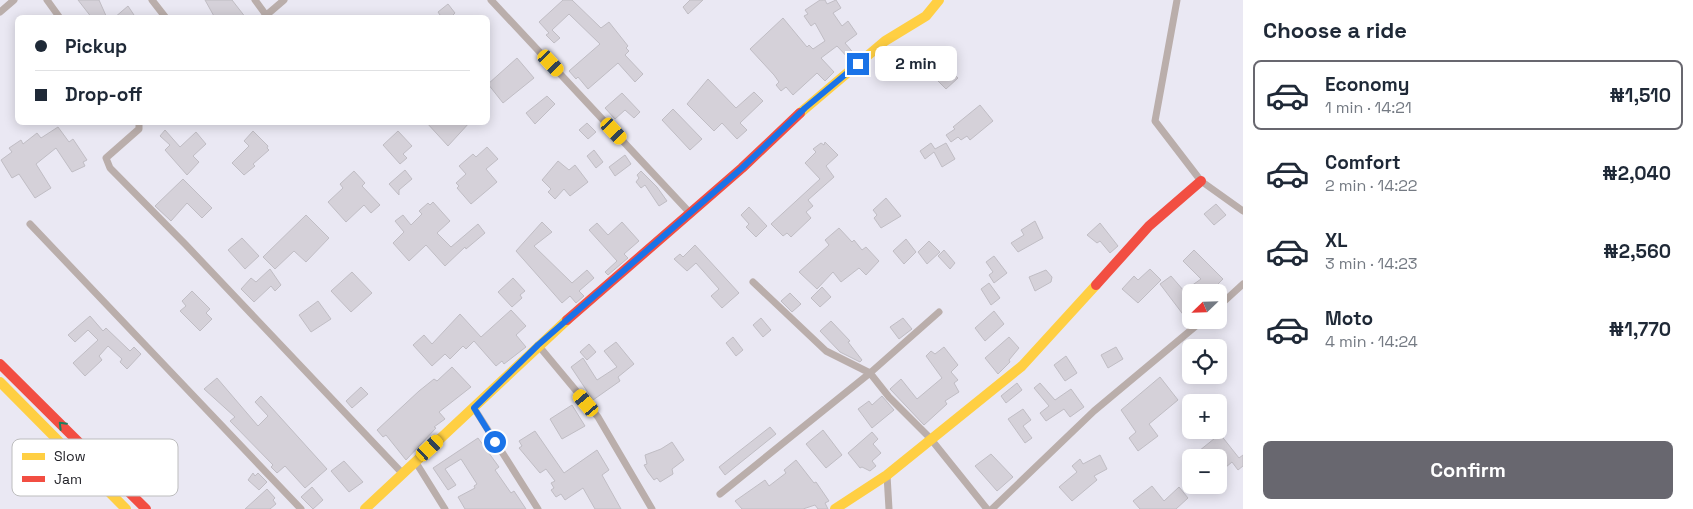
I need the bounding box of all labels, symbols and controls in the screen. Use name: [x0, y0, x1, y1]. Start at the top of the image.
text: Choose a ride: [1263, 16, 1407, 44]
text: Pickup: [65, 34, 127, 59]
callout: 2 min: [876, 46, 958, 82]
car: [535, 47, 566, 79]
route end: [847, 53, 869, 75]
text: 2 min: [895, 53, 937, 74]
text: Economy: [1325, 72, 1409, 97]
icon: car: [1265, 73, 1310, 118]
text: Drop-off: [65, 82, 143, 107]
text: ₦1,510: [1610, 83, 1671, 108]
text: 1 min · 14:21: [1325, 97, 1412, 118]
car: [598, 115, 629, 147]
text: Comfort: [1325, 150, 1401, 175]
icon: car: [1265, 151, 1310, 196]
text: ₦2,040: [1602, 161, 1671, 186]
text: 2 min · 14:22: [1325, 175, 1418, 196]
text: XL: [1325, 228, 1348, 253]
icon: car: [1265, 229, 1310, 274]
text: ₦2,560: [1603, 239, 1671, 264]
text: 3 min · 14:23: [1325, 253, 1417, 274]
north arrow: [1182, 284, 1228, 329]
map controls: [1182, 284, 1227, 494]
text: Moto: [1325, 306, 1373, 331]
icon: car: [1265, 307, 1310, 352]
text: ₦1,770: [1609, 317, 1671, 342]
text: 4 min · 14:24: [1325, 331, 1418, 352]
button: locate: [1182, 339, 1227, 384]
car: [570, 387, 601, 419]
button: +: [1182, 394, 1227, 439]
one-way arrow: [59, 422, 68, 431]
route start: [484, 431, 506, 453]
car: [413, 432, 446, 464]
legend: [12, 439, 178, 496]
button: Confirm: [1263, 441, 1673, 499]
text: Slow: [54, 447, 86, 465]
button: −: [1182, 449, 1227, 494]
text: Jam: [54, 470, 82, 488]

